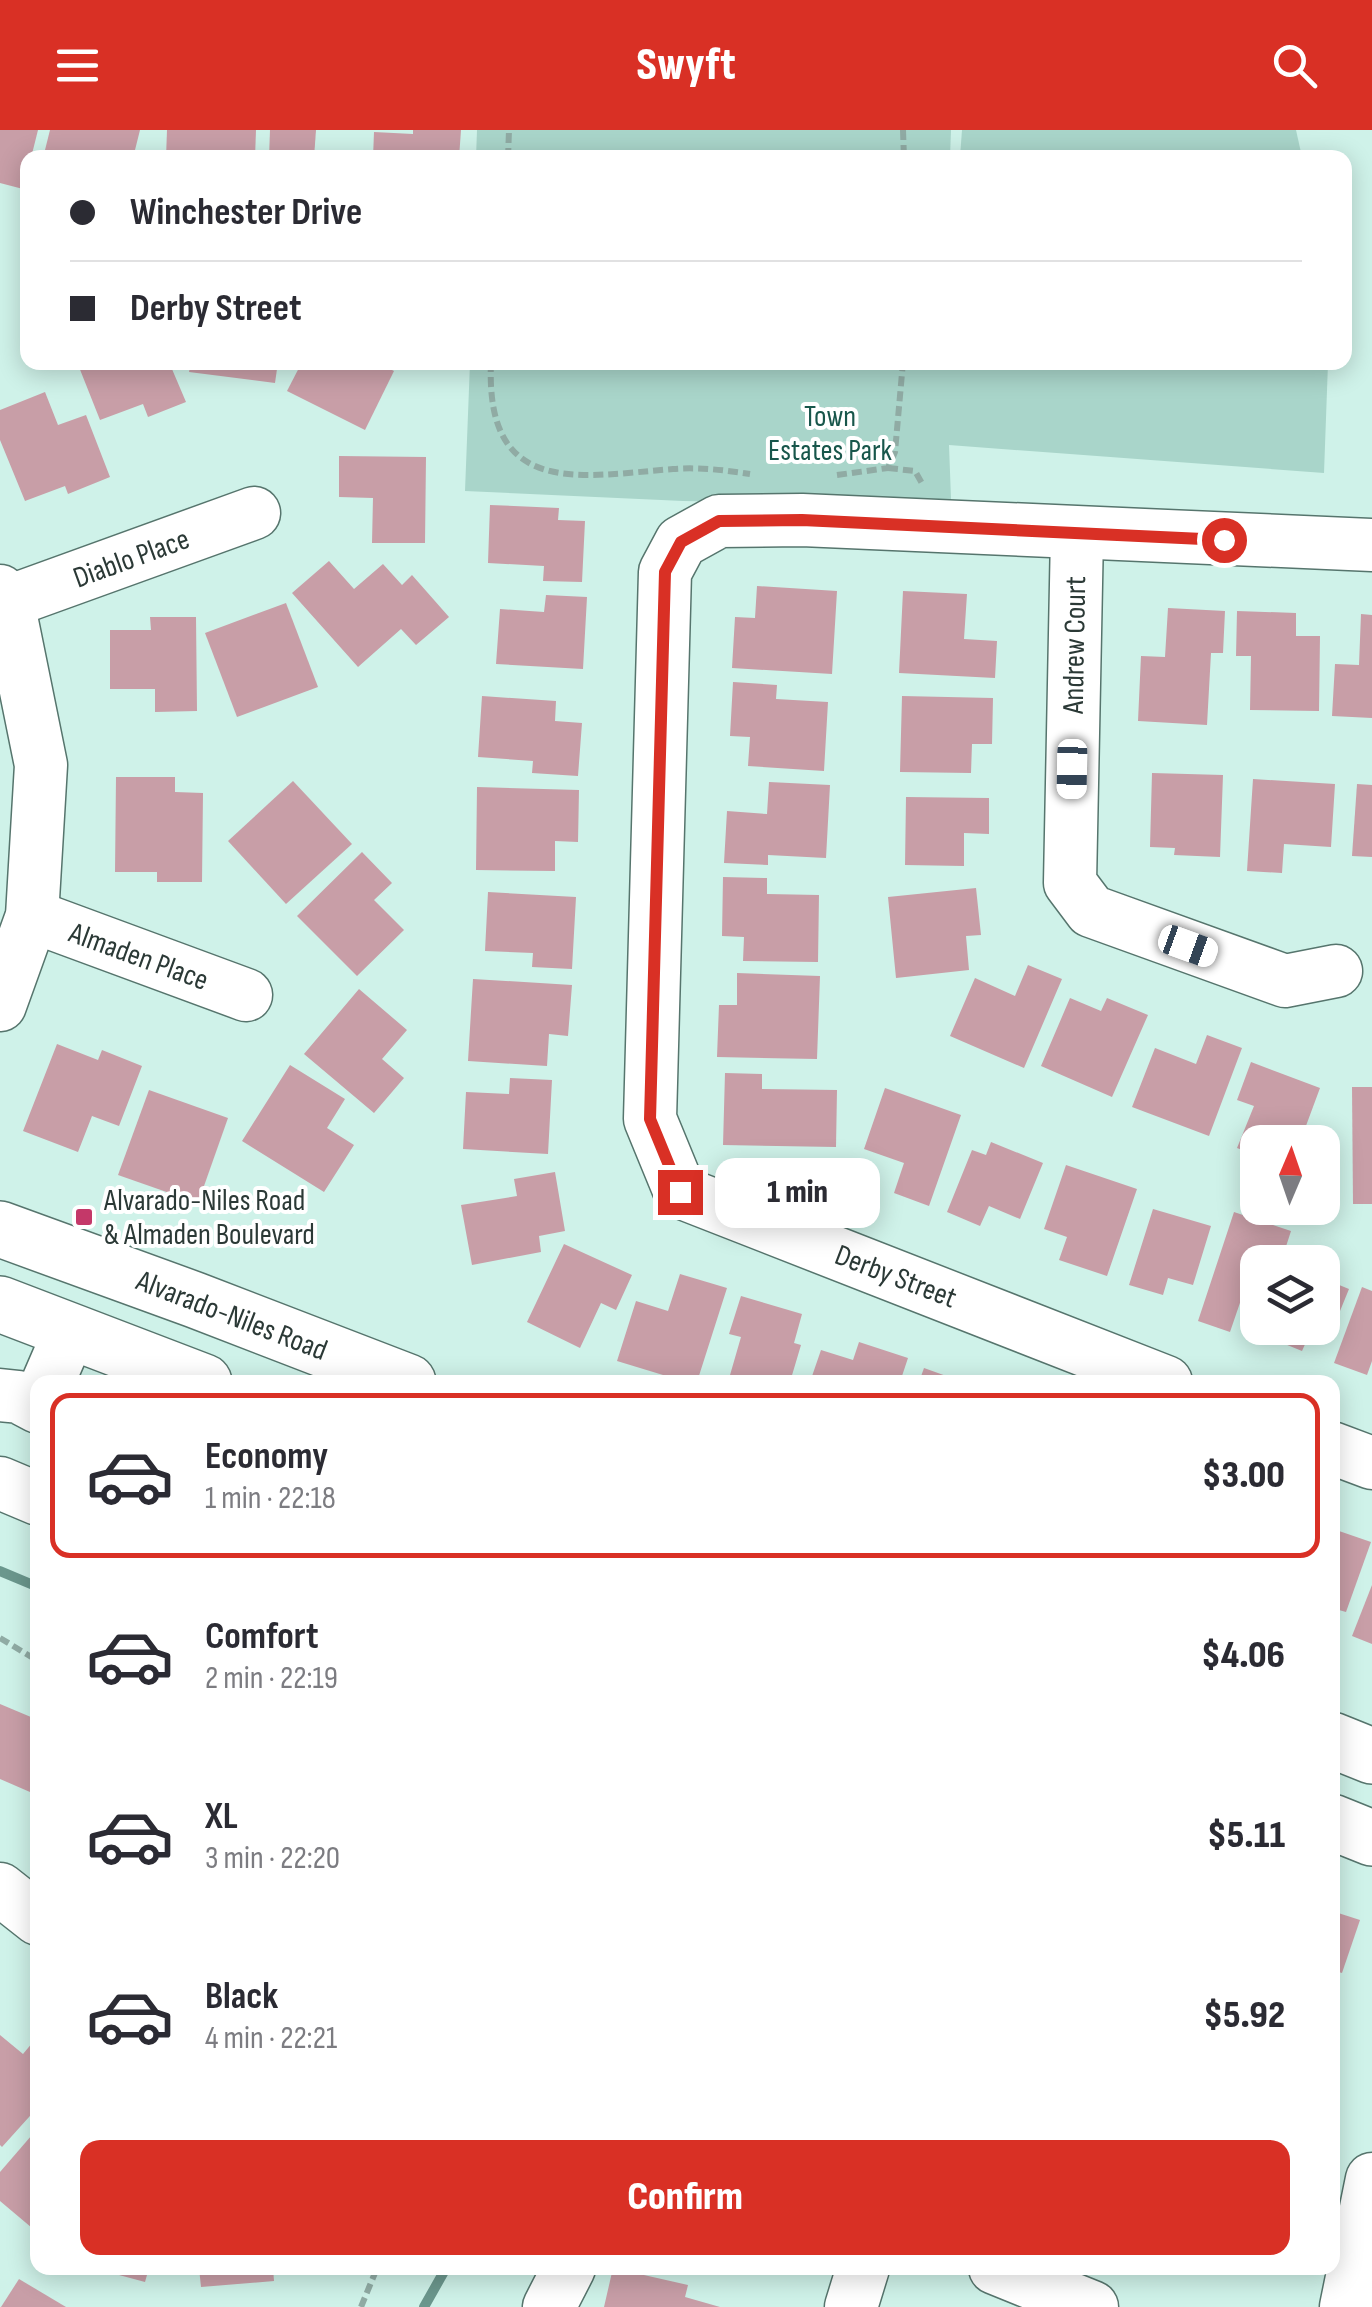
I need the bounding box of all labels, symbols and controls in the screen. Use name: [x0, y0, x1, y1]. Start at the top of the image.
icon: menu: [50, 38, 105, 93]
text: Swyft: [636, 38, 736, 93]
icon: search: [1267, 38, 1322, 93]
text: Winchester Drive: [130, 190, 362, 235]
text: Derby Street: [130, 286, 302, 331]
park label: Town Estates Park: [768, 399, 893, 469]
route start: [1202, 518, 1247, 563]
street label: Diablo Place: [68, 521, 194, 597]
street label: Andrew Court: [1056, 576, 1094, 715]
car: [1056, 739, 1088, 799]
street label: Almaden Place: [63, 915, 213, 999]
car: [1155, 922, 1221, 970]
north arrow: [1240, 1125, 1340, 1225]
map controls: [1240, 1125, 1340, 1345]
callout: 1 min: [715, 1157, 880, 1227]
route end: [658, 1170, 703, 1215]
text: 1 min: [767, 1173, 828, 1212]
place label: Alvarado-Niles Road & Almaden Boulevard: [103, 1183, 315, 1253]
marker: Alvarado-Niles Road & Almaden Boulevard: [73, 1206, 95, 1228]
street label: Derby Street: [830, 1237, 962, 1317]
button: layers: [1240, 1245, 1340, 1345]
street label: Alvarado-Niles Road: [130, 1263, 332, 1369]
icon: car: [85, 1431, 175, 1521]
text: Economy: [205, 1434, 328, 1479]
text: $3.00: [1202, 1453, 1285, 1498]
text: 1 min · 22:18: [205, 1479, 336, 1518]
icon: car: [85, 1611, 175, 1701]
text: Comfort: [205, 1614, 319, 1659]
text: $4.06: [1201, 1633, 1285, 1678]
text: 2 min · 22:19: [205, 1659, 338, 1698]
icon: car: [85, 1791, 175, 1881]
text: XL: [205, 1794, 238, 1839]
text: $5.11: [1207, 1813, 1285, 1858]
text: 3 min · 22:20: [205, 1839, 340, 1878]
icon: car: [85, 1971, 175, 2061]
text: Black: [205, 1974, 278, 2019]
text: $5.92: [1204, 1993, 1285, 2038]
text: 4 min · 22:21: [205, 2019, 337, 2058]
button: Confirm: [80, 2140, 1290, 2255]

